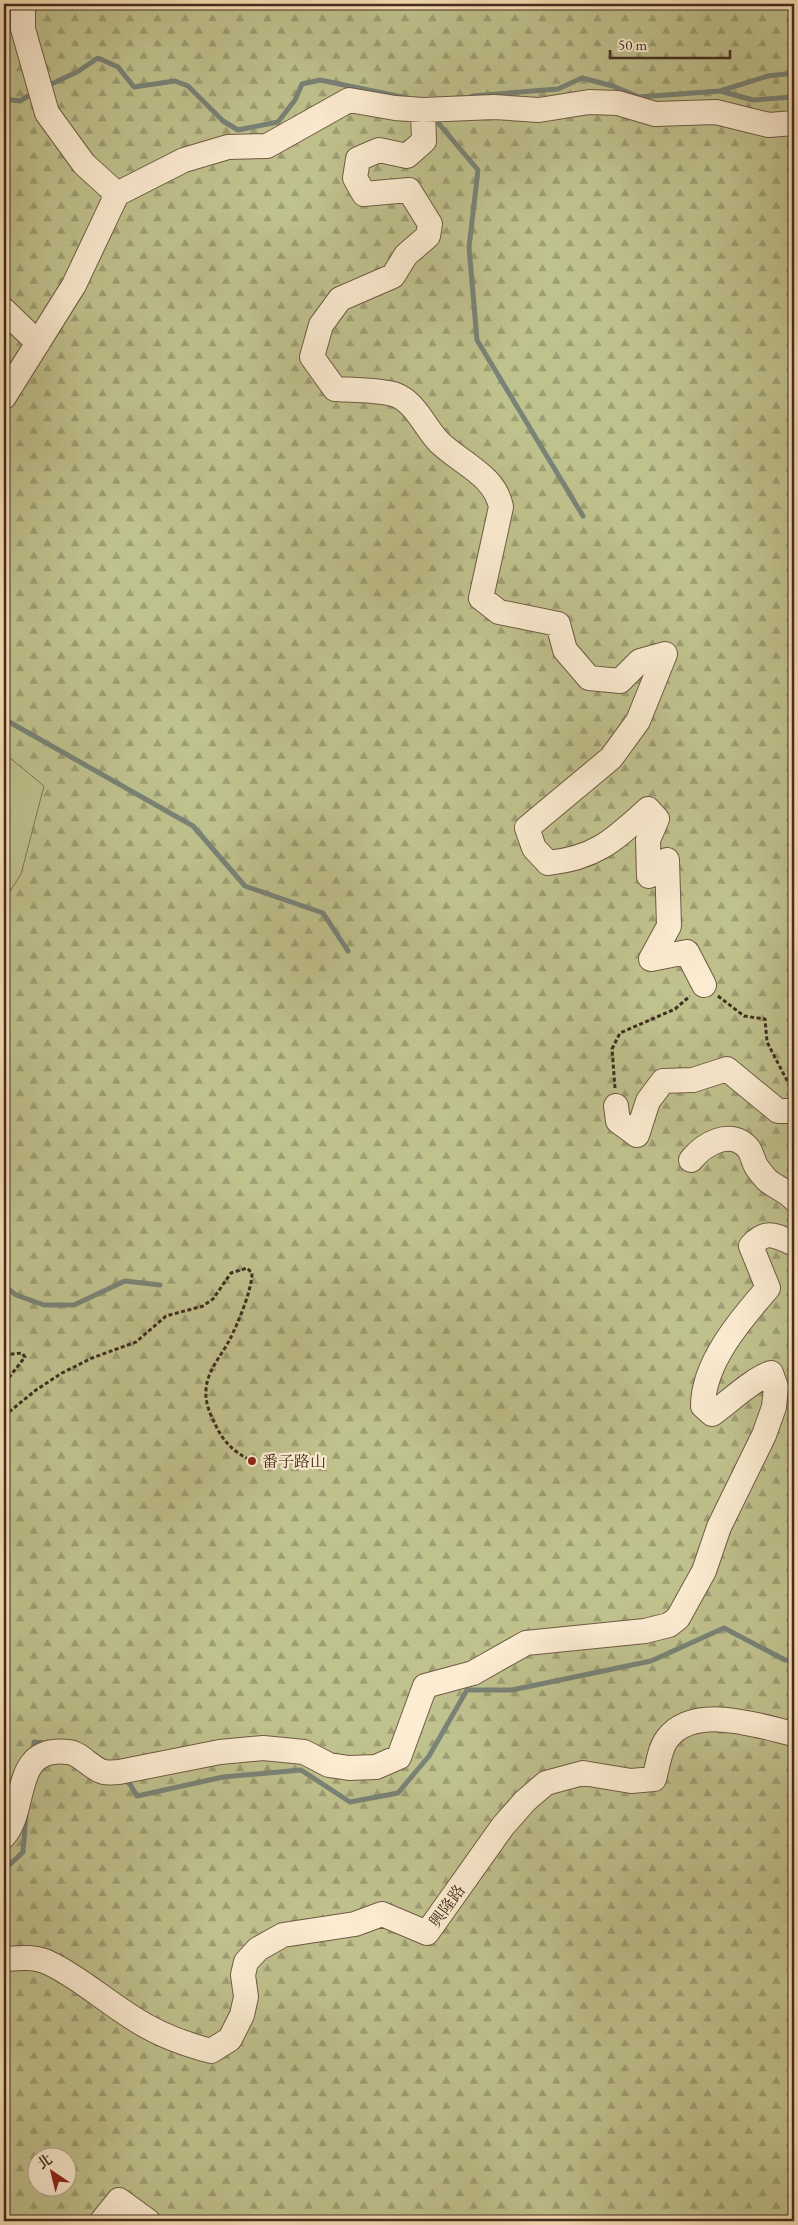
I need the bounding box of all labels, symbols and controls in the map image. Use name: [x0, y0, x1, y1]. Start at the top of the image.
scale bar: [610, 28, 730, 60]
text: 50 m: [618, 35, 647, 54]
place label: 番子路山: [262, 1451, 326, 1472]
marker: 番子路山: [246, 1455, 258, 1467]
street label: 興隆路: [424, 1880, 470, 1932]
north arrow: [28, 2148, 78, 2198]
text: 北: [34, 2150, 55, 2173]

